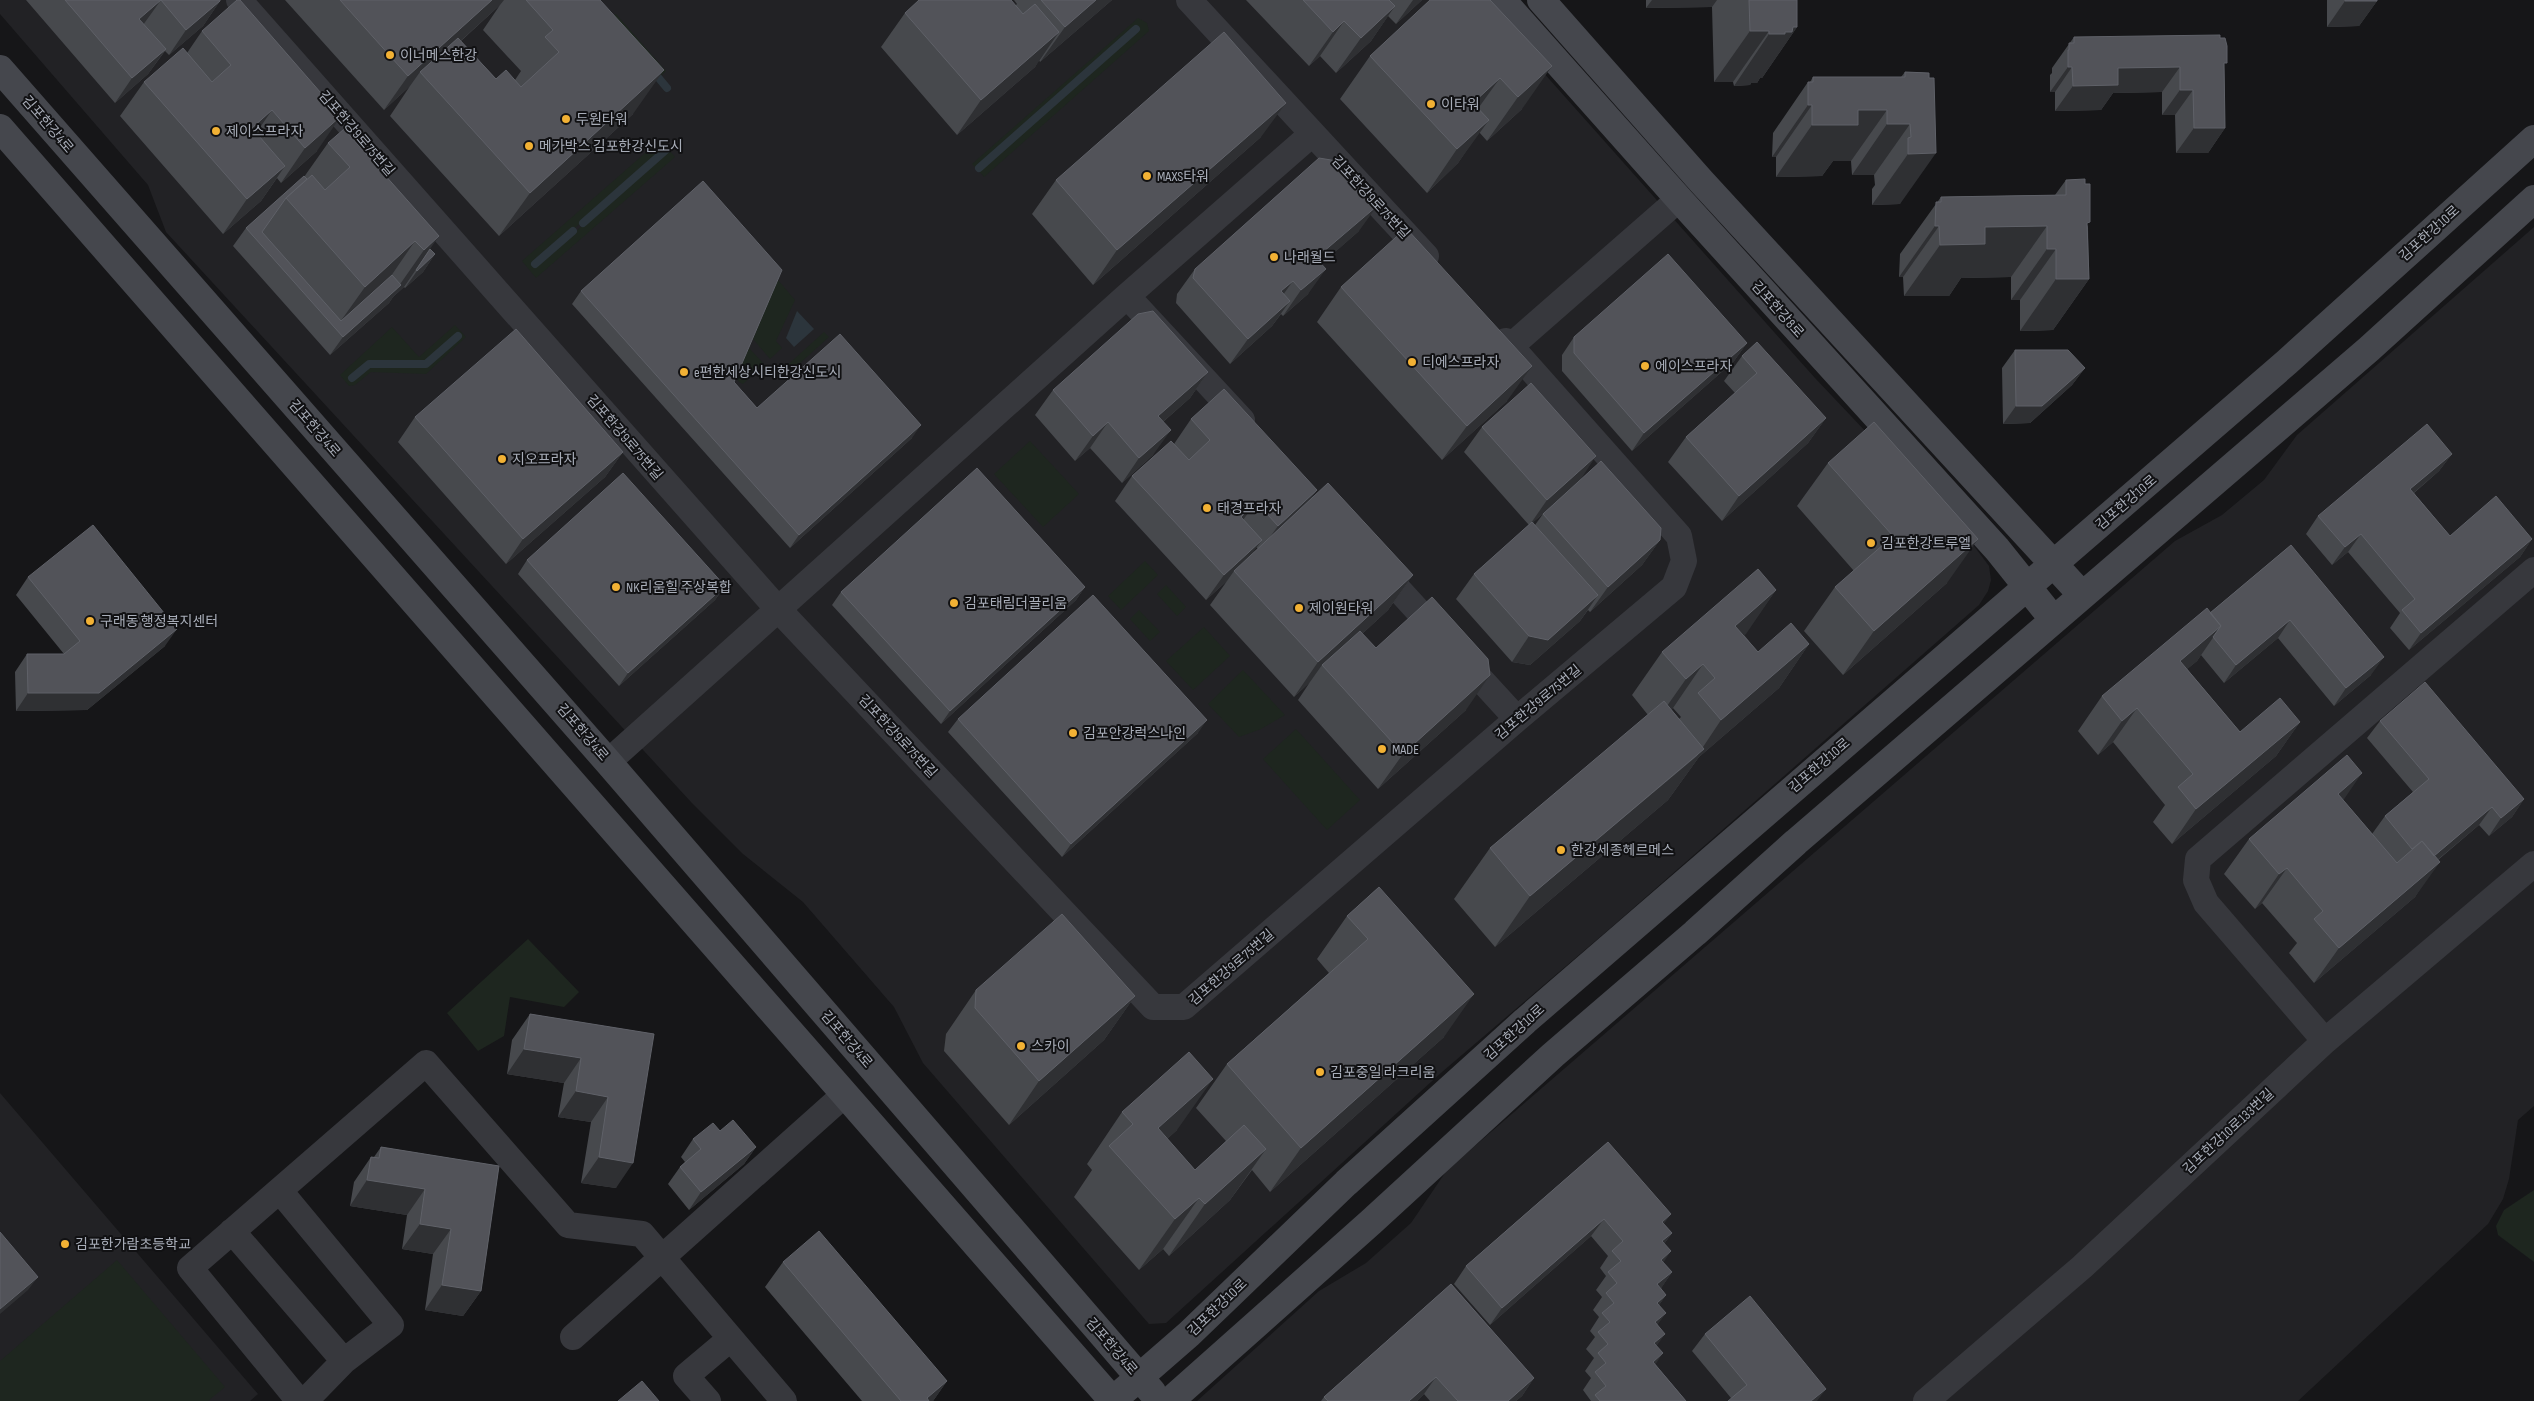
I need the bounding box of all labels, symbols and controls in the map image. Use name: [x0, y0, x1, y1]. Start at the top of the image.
place label: 이너메스한강: [400, 47, 477, 64]
marker: 이너메스한강: [384, 49, 396, 61]
street label: 김포한강9로75번길: [315, 87, 398, 179]
street label: 김포한강4로: [18, 92, 77, 156]
place label: 이타워: [1441, 96, 1480, 113]
marker: 이타워: [1425, 98, 1437, 110]
place label: 두원타워: [576, 111, 628, 128]
marker: 두원타워: [560, 113, 572, 125]
place label: 제이스프라자: [226, 123, 303, 140]
marker: 제이스프라자: [210, 125, 222, 137]
place label: 메가박스 김포한강신도시: [539, 138, 683, 155]
marker: 메가박스 김포한강신도시: [523, 140, 535, 152]
street label: 김포한강9로75번길: [1328, 152, 1414, 242]
place label: MAXS타워: [1157, 168, 1209, 185]
marker: MAXS타워: [1141, 170, 1153, 182]
street label: 김포한강10로: [2396, 202, 2463, 265]
place label: 나래월드: [1284, 249, 1336, 266]
marker: 나래월드: [1268, 251, 1280, 263]
street label: 김포한강8로: [1748, 277, 1808, 341]
place label: 디에스프라자: [1422, 354, 1499, 371]
marker: 디에스프라자: [1406, 356, 1418, 368]
place label: 에이스프라자: [1655, 358, 1732, 375]
marker: 에이스프라자: [1639, 360, 1651, 372]
place label: e편한세상시티한강신도시: [694, 364, 841, 381]
marker: e편한세상시티한강신도시: [678, 366, 690, 378]
street label: 김포한강9로75번길: [583, 391, 666, 483]
street label: 김포한강4로: [285, 396, 344, 460]
place label: 지오프라자: [512, 451, 577, 468]
marker: 지오프라자: [496, 453, 508, 465]
street label: 김포한강10로: [2092, 471, 2161, 534]
place label: 태경프라자: [1217, 500, 1282, 517]
marker: 태경프라자: [1201, 502, 1213, 514]
place label: 김포한강트루엘: [1881, 535, 1971, 552]
marker: 김포한강트루엘: [1865, 537, 1877, 549]
place label: NK리움힐 주상복합: [626, 579, 732, 596]
marker: NK리움힐 주상복합: [610, 581, 622, 593]
place label: 김포태림더끌리움: [964, 595, 1067, 612]
marker: 김포태림더끌리움: [948, 597, 960, 609]
place label: 제이원타워: [1309, 600, 1373, 617]
marker: 제이원타워: [1293, 602, 1305, 614]
place label: 구래동 행정복지센터: [100, 613, 218, 630]
marker: 구래동 행정복지센터: [84, 615, 96, 627]
street label: 김포한강9로75번길: [1492, 661, 1585, 743]
street label: 김포한강9로75번길: [855, 691, 941, 781]
street label: 김포한강4로: [553, 700, 612, 764]
place label: 김포안강럭스나인: [1083, 725, 1186, 742]
marker: 김포안강럭스나인: [1067, 727, 1079, 739]
street label: 김포한강10로: [1785, 734, 1854, 797]
place label: MADE: [1392, 741, 1419, 758]
marker: MADE: [1376, 743, 1388, 755]
place label: 한강세종헤르메스: [1571, 842, 1674, 859]
marker: 한강세종헤르메스: [1555, 844, 1567, 856]
street label: 김포한강9로75번길: [1185, 926, 1277, 1009]
street label: 김포한강10로: [1481, 1001, 1548, 1064]
street label: 김포한강4로: [817, 1007, 876, 1071]
place label: 스카이: [1031, 1038, 1070, 1055]
marker: 스카이: [1015, 1040, 1027, 1052]
place label: 김포중일 라크리움: [1330, 1064, 1435, 1081]
marker: 김포중일 라크리움: [1314, 1066, 1326, 1078]
street label: 김포한강10로133번길: [2179, 1085, 2277, 1178]
place label: 김포한가람초등학교: [75, 1236, 191, 1253]
marker: 김포한가람초등학교: [59, 1238, 71, 1250]
street label: 김포한강10로: [1184, 1275, 1251, 1340]
street label: 김포한강4로: [1082, 1314, 1141, 1378]

